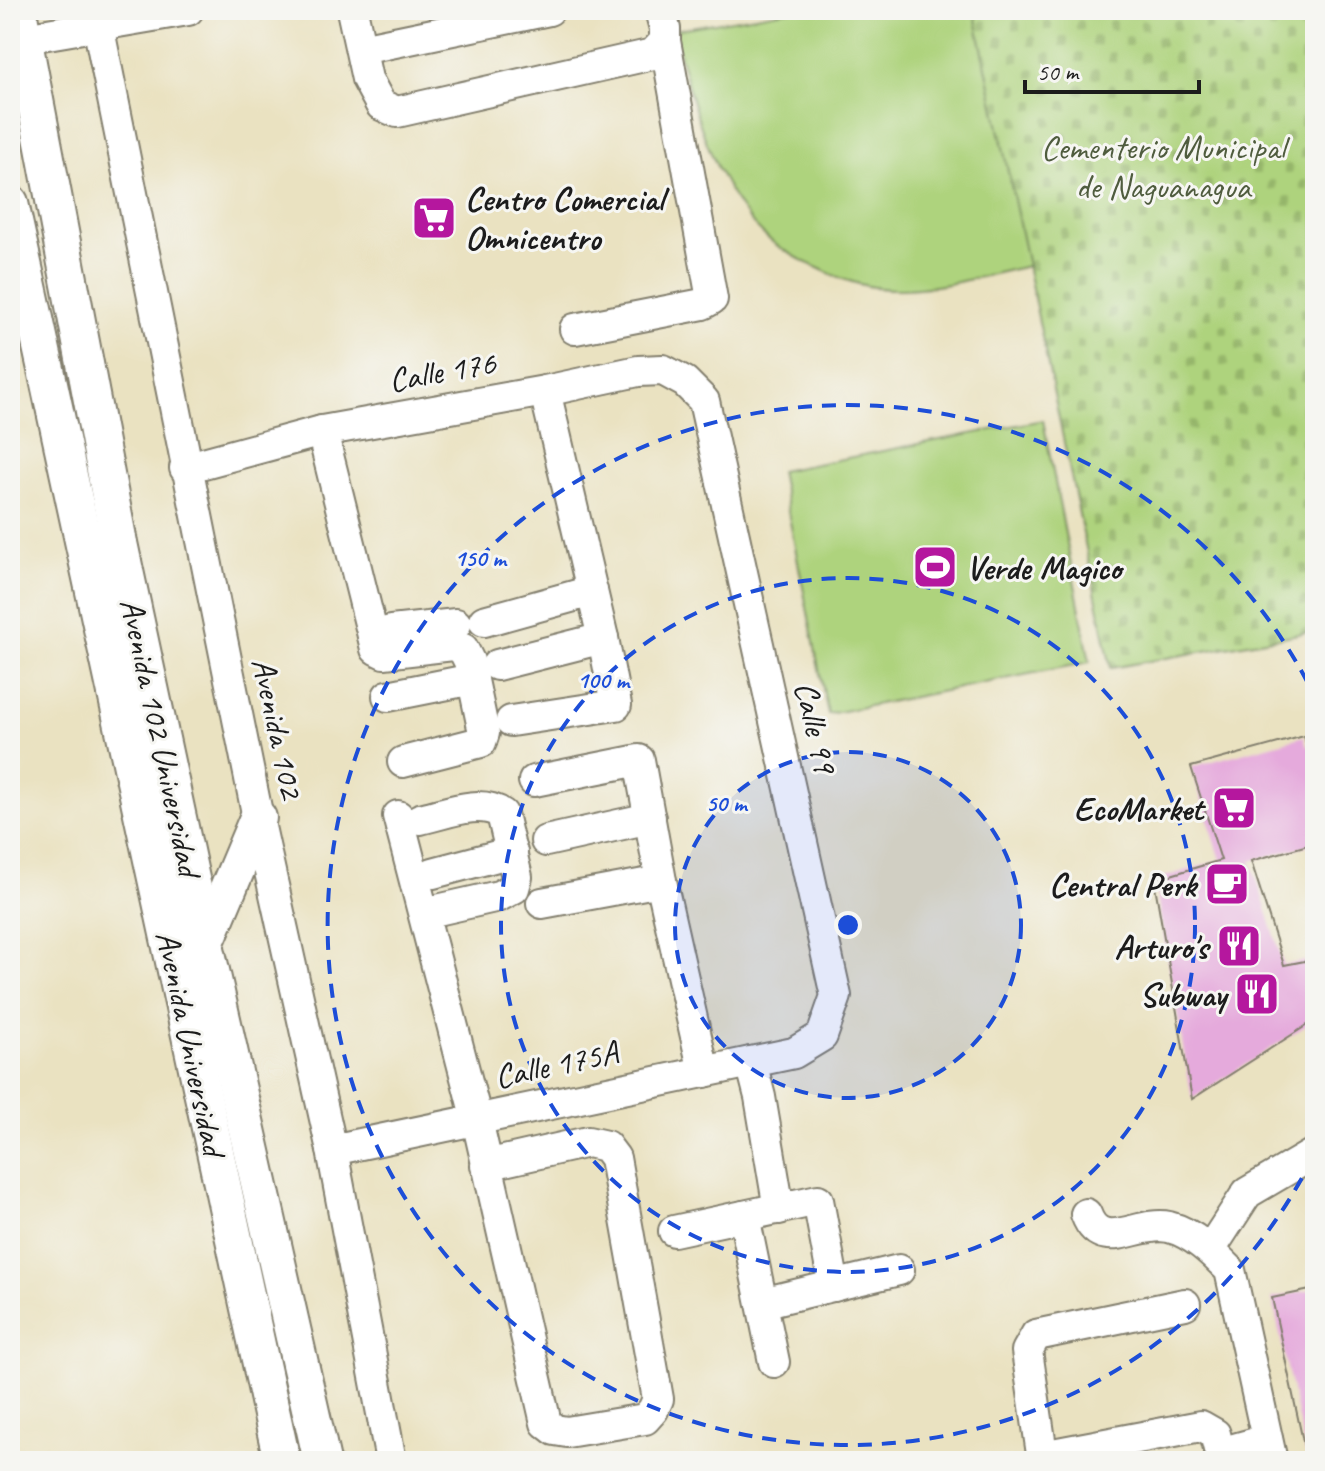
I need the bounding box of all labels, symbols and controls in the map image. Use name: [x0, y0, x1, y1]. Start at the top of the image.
scale bar: [1025, 44, 1199, 94]
text: 50 m: [1037, 57, 1080, 87]
park label: Cementerio Municipal de Naguanagua: [1041, 126, 1291, 208]
place label: Centro Comercial Omnicentro: [465, 177, 671, 259]
supermarket icon: Centro Comercial Omnicentro: [410, 194, 458, 242]
street label: Calle 176: [385, 340, 500, 402]
text: 150 m: [454, 543, 508, 573]
sports icon: Verde Magico: [911, 543, 959, 591]
place label: Verde Magico: [966, 546, 1125, 589]
street label: Avenida 102 Universidad: [111, 594, 212, 884]
street label: Avenida 102: [242, 654, 314, 805]
text: 100 m: [577, 665, 631, 695]
street label: Calle 99: [785, 677, 848, 779]
supermarket icon: EcoMarket: [1210, 784, 1258, 832]
place label: EcoMarket: [1074, 787, 1207, 830]
text: 50 m: [706, 788, 749, 818]
cafe icon: Central Perk: [1203, 860, 1251, 908]
place label: Central Perk: [1049, 863, 1199, 906]
centre of rings: [834, 911, 862, 939]
restaurant icon: Arturo's: [1215, 922, 1263, 970]
place label: Arturo's: [1114, 925, 1211, 968]
street label: Avenida Universidad: [146, 927, 237, 1164]
restaurant icon: Subway: [1233, 970, 1281, 1018]
place label: Subway: [1139, 973, 1229, 1016]
street label: Calle 175A: [491, 1030, 623, 1098]

